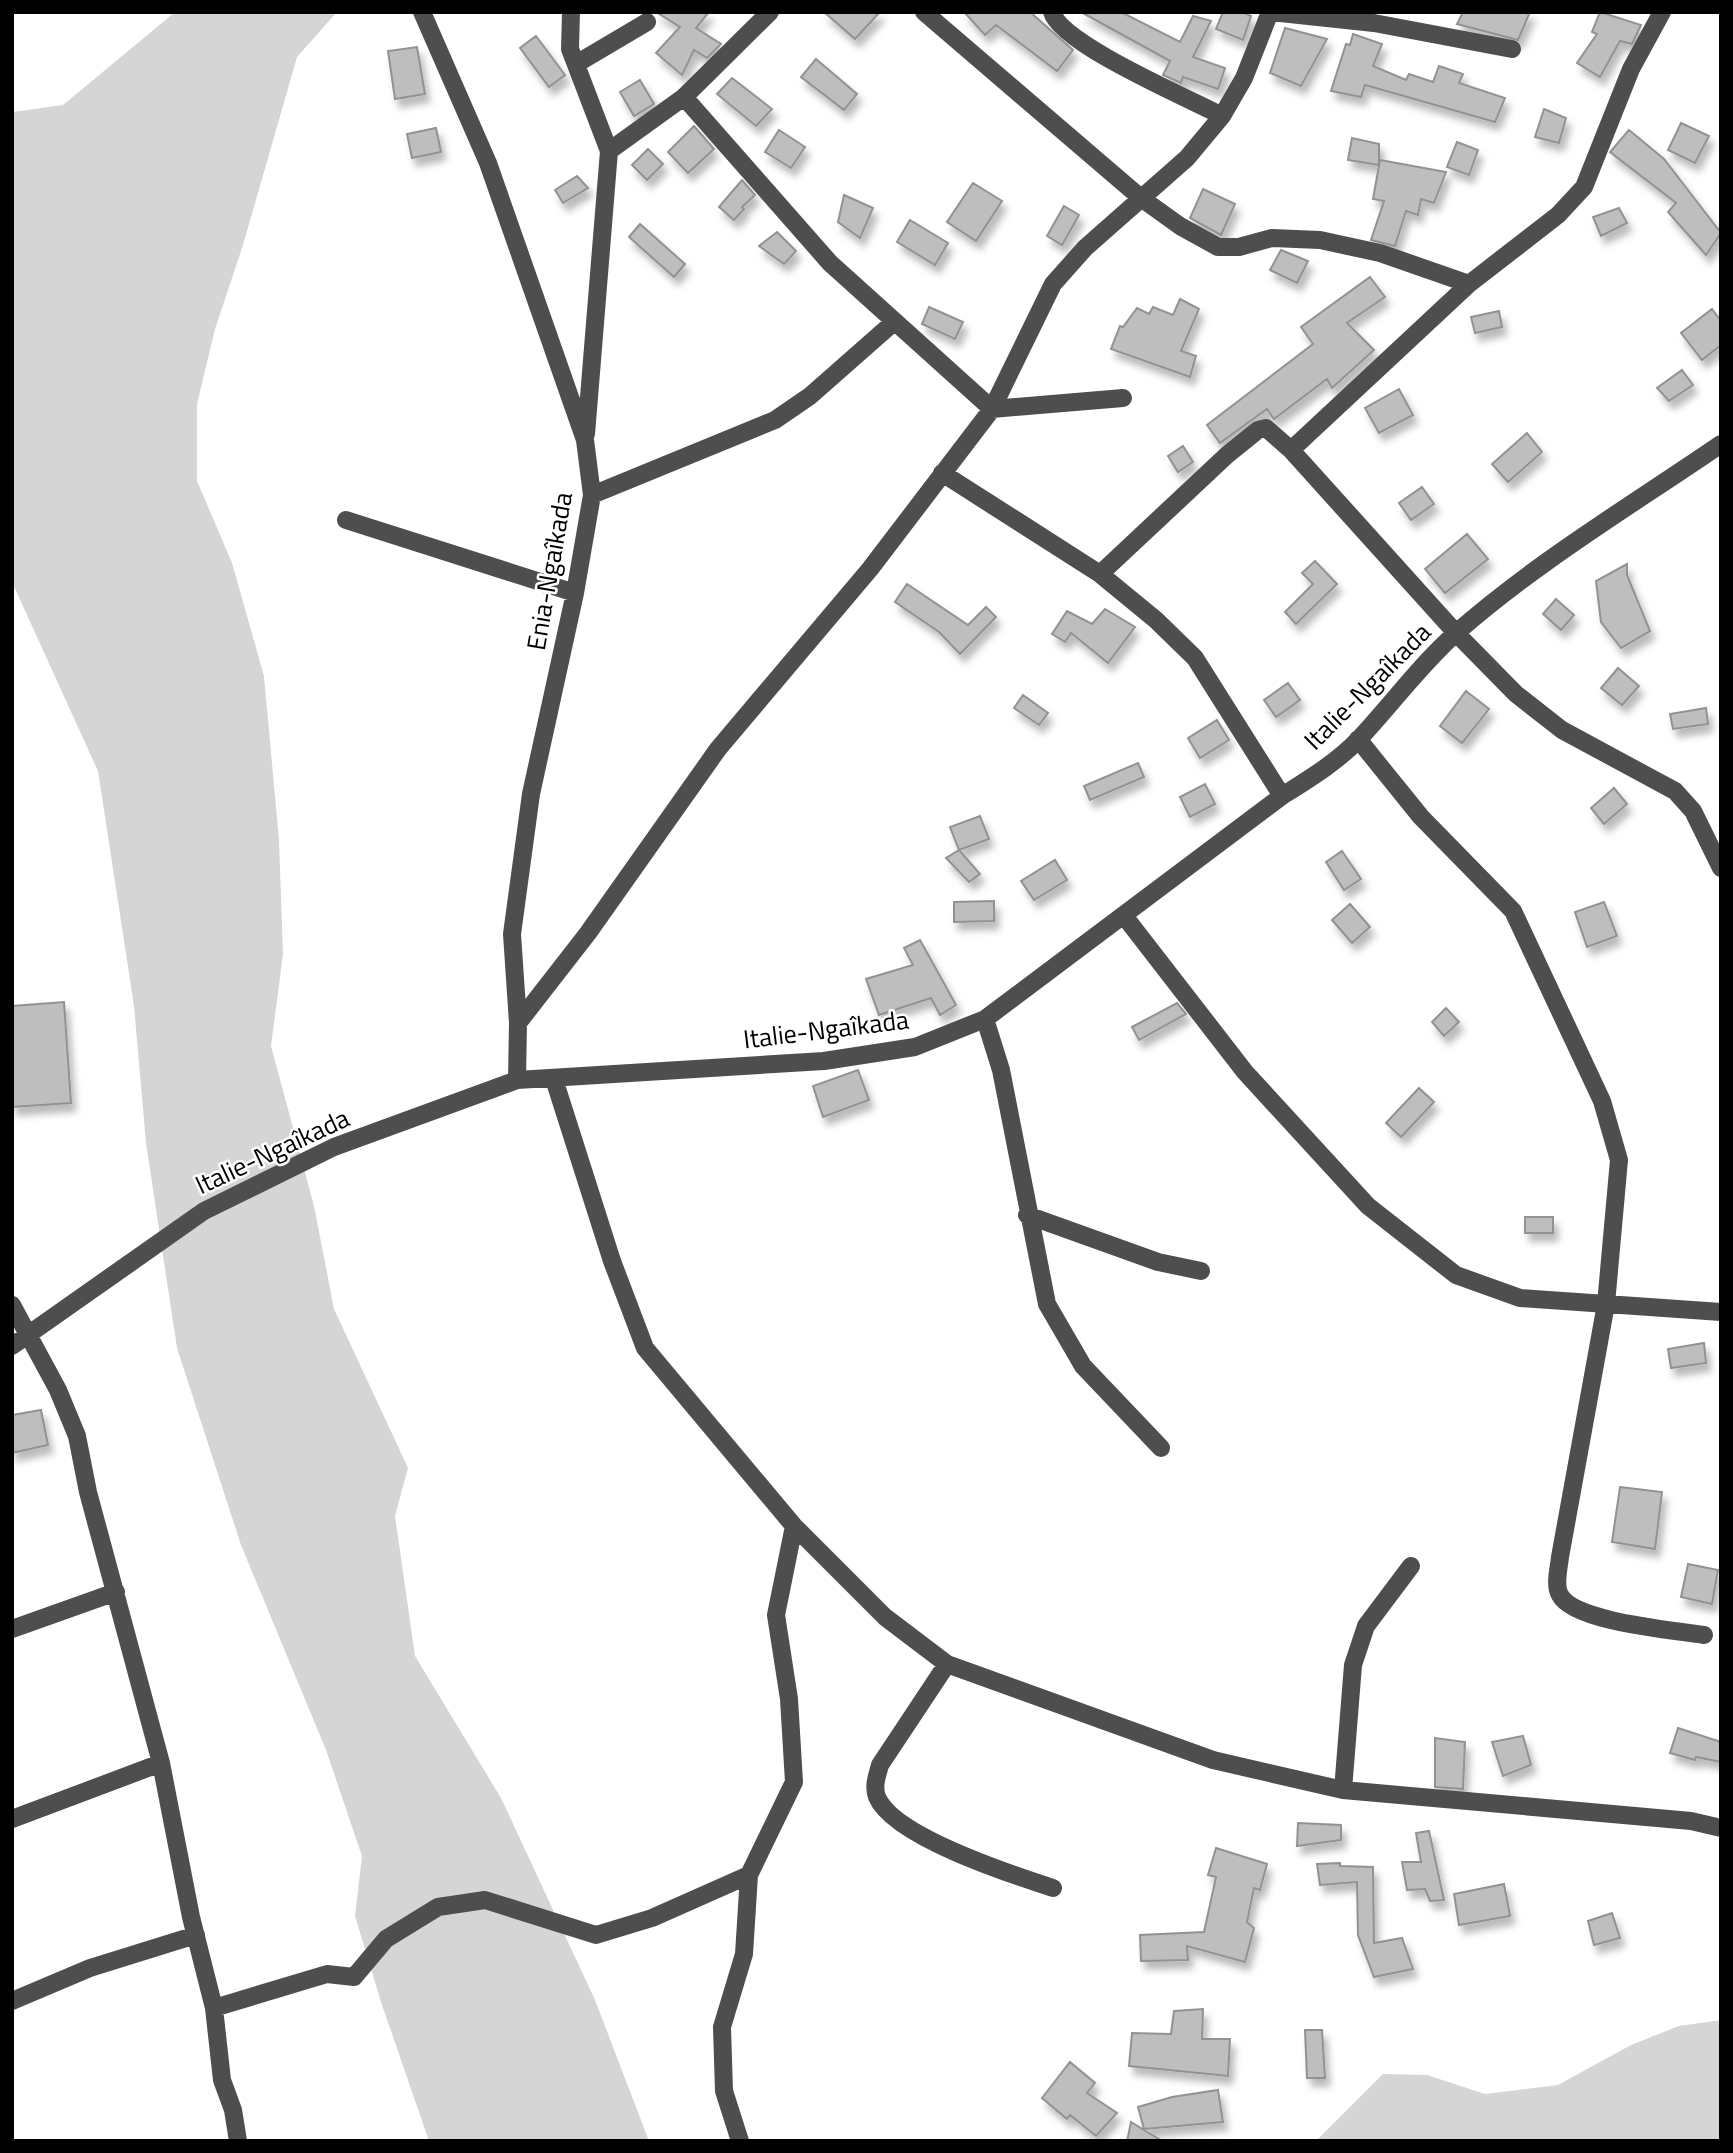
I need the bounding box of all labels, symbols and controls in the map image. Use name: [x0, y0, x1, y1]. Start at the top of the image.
street label: Enia-Ngaîkada: [516, 489, 582, 653]
street label: Italie-Ngaîkada: [1294, 613, 1440, 759]
street label: Italie-Ngaîkada: [741, 1000, 911, 1058]
street label: Italie-Ngaîkada: [188, 1098, 356, 1204]

